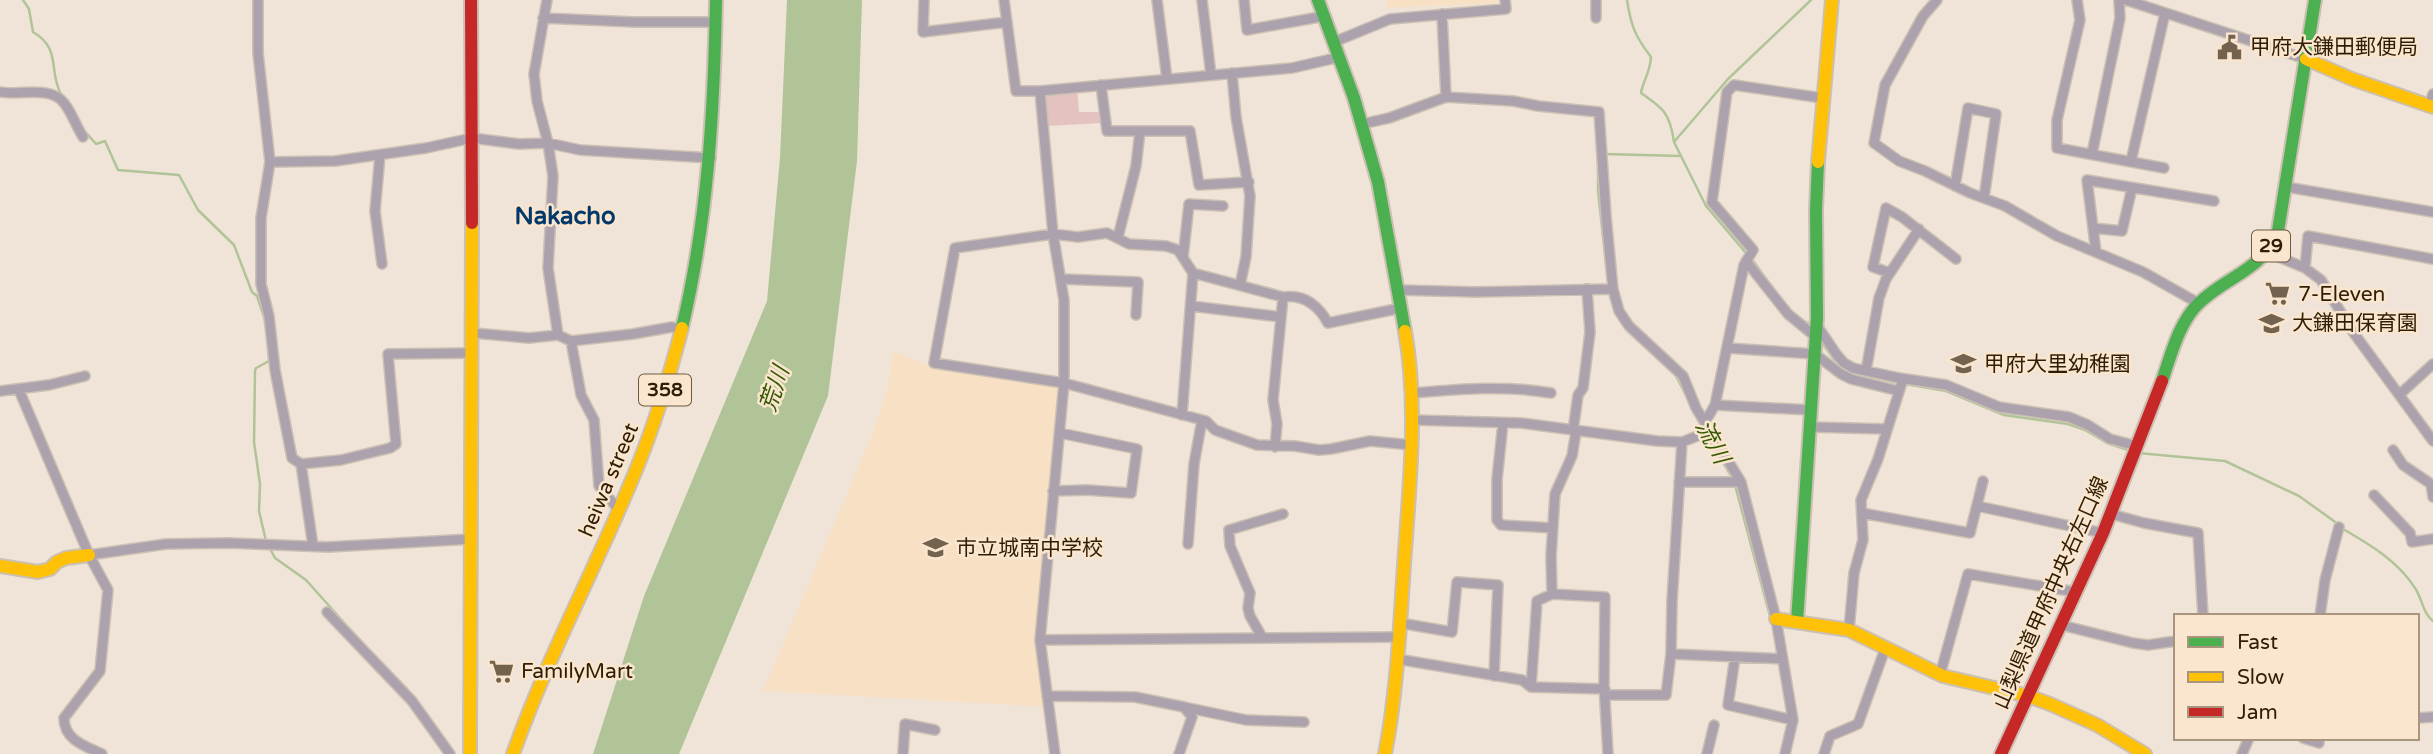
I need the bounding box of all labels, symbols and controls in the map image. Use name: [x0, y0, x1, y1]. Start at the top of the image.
public building icon: 甲府大鎌田郵便局: [2216, 33, 2244, 61]
place label: 甲府大鎌田郵便局: [2250, 35, 2418, 60]
district label: Nakacho: [514, 202, 616, 231]
road number: 29: [2252, 230, 2290, 262]
supermarket icon: 7-Eleven: [2264, 280, 2292, 308]
place label: 7-Eleven: [2298, 282, 2385, 307]
school or university icon: 大鎌田保育園: [2258, 309, 2286, 337]
place label: 大鎌田保育園: [2292, 311, 2418, 336]
school or university icon: 甲府大里幼稚園: [1950, 350, 1978, 378]
place label: 甲府大里幼稚園: [1984, 352, 2131, 377]
water label: 荒川: [754, 360, 797, 415]
road number: 358: [639, 374, 691, 406]
water label: 流川: [1689, 415, 1737, 472]
street label: heiwa street: [574, 419, 644, 541]
street label: 山梨県道甲府中央右左口線: [1988, 473, 2114, 713]
school or university icon: 市立城南中学校: [922, 534, 950, 562]
place label: 市立城南中学校: [956, 536, 1103, 561]
legend: [2174, 614, 2419, 740]
text: Fast: [2237, 630, 2278, 655]
supermarket icon: FamilyMart: [487, 657, 515, 685]
place label: FamilyMart: [521, 659, 633, 684]
text: Slow: [2237, 665, 2285, 690]
text: Jam: [2237, 700, 2278, 725]

